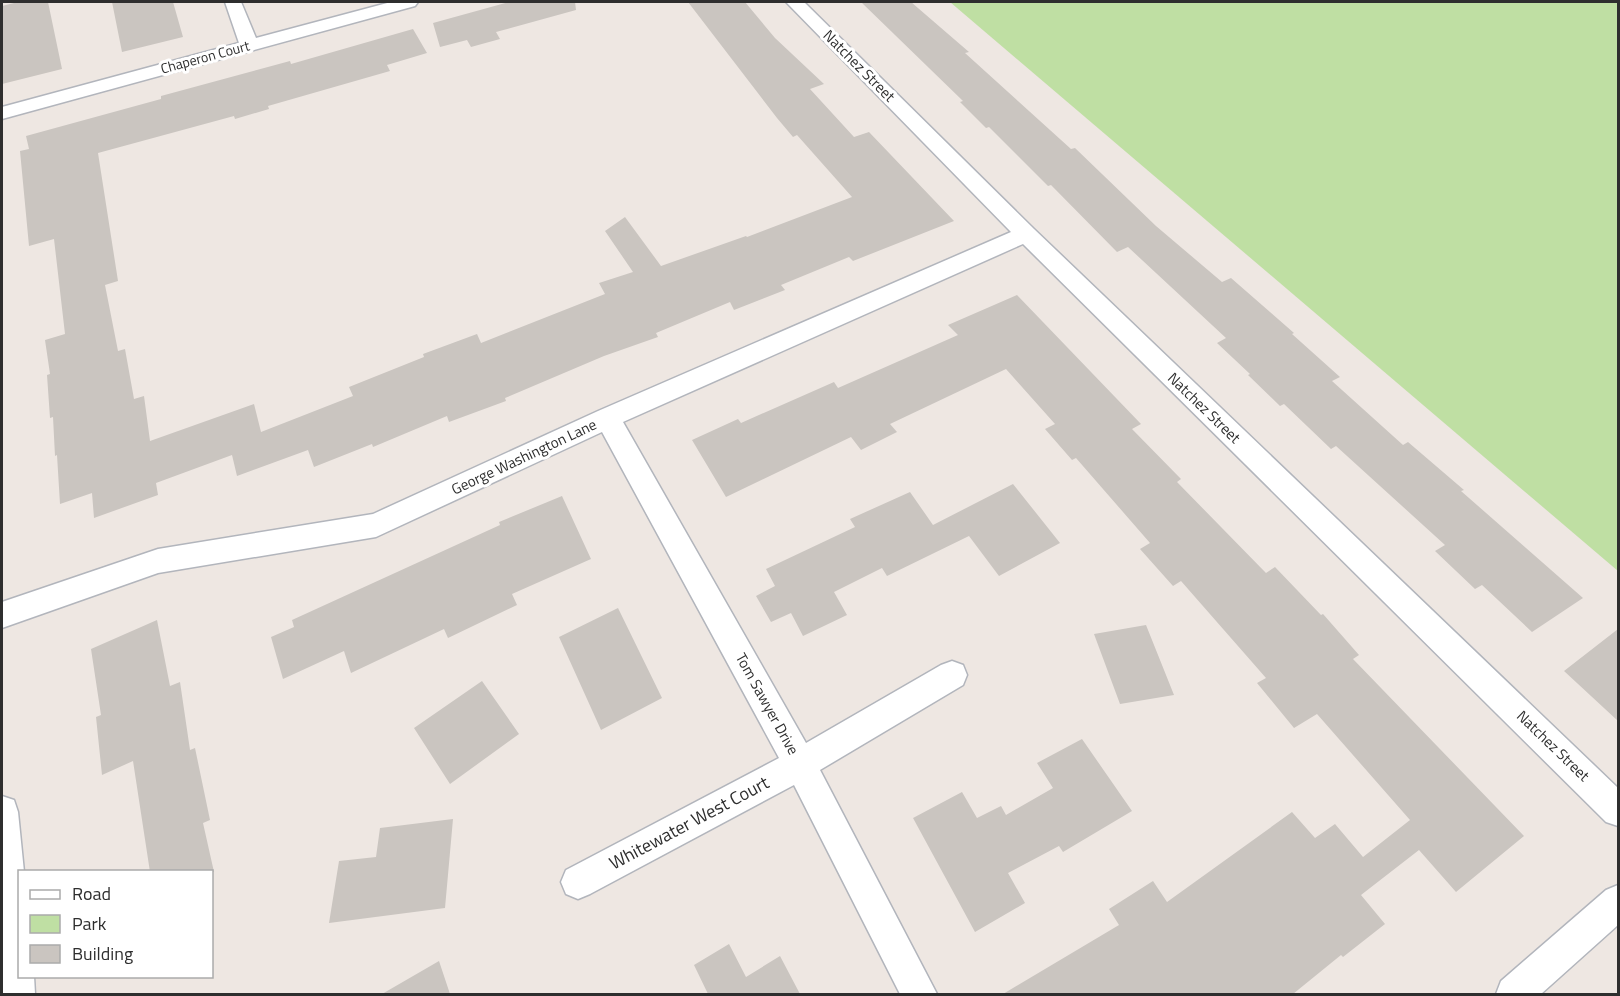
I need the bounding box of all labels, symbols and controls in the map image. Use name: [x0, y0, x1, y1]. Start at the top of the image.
street label: Natchez Street: [818, 24, 901, 107]
street label: Chaperon Court: [158, 35, 252, 78]
street label: Natchez Street: [1163, 367, 1247, 449]
street label: George Washington Lane: [447, 413, 600, 500]
street label: Tom Sawyer Drive: [730, 649, 805, 759]
street label: Natchez Street: [1512, 705, 1596, 787]
street label: Whitewater West Court: [604, 769, 774, 876]
legend: [18, 870, 213, 978]
text: Road: [72, 880, 111, 907]
text: Park: [72, 910, 107, 937]
text: Building: [72, 940, 133, 967]

